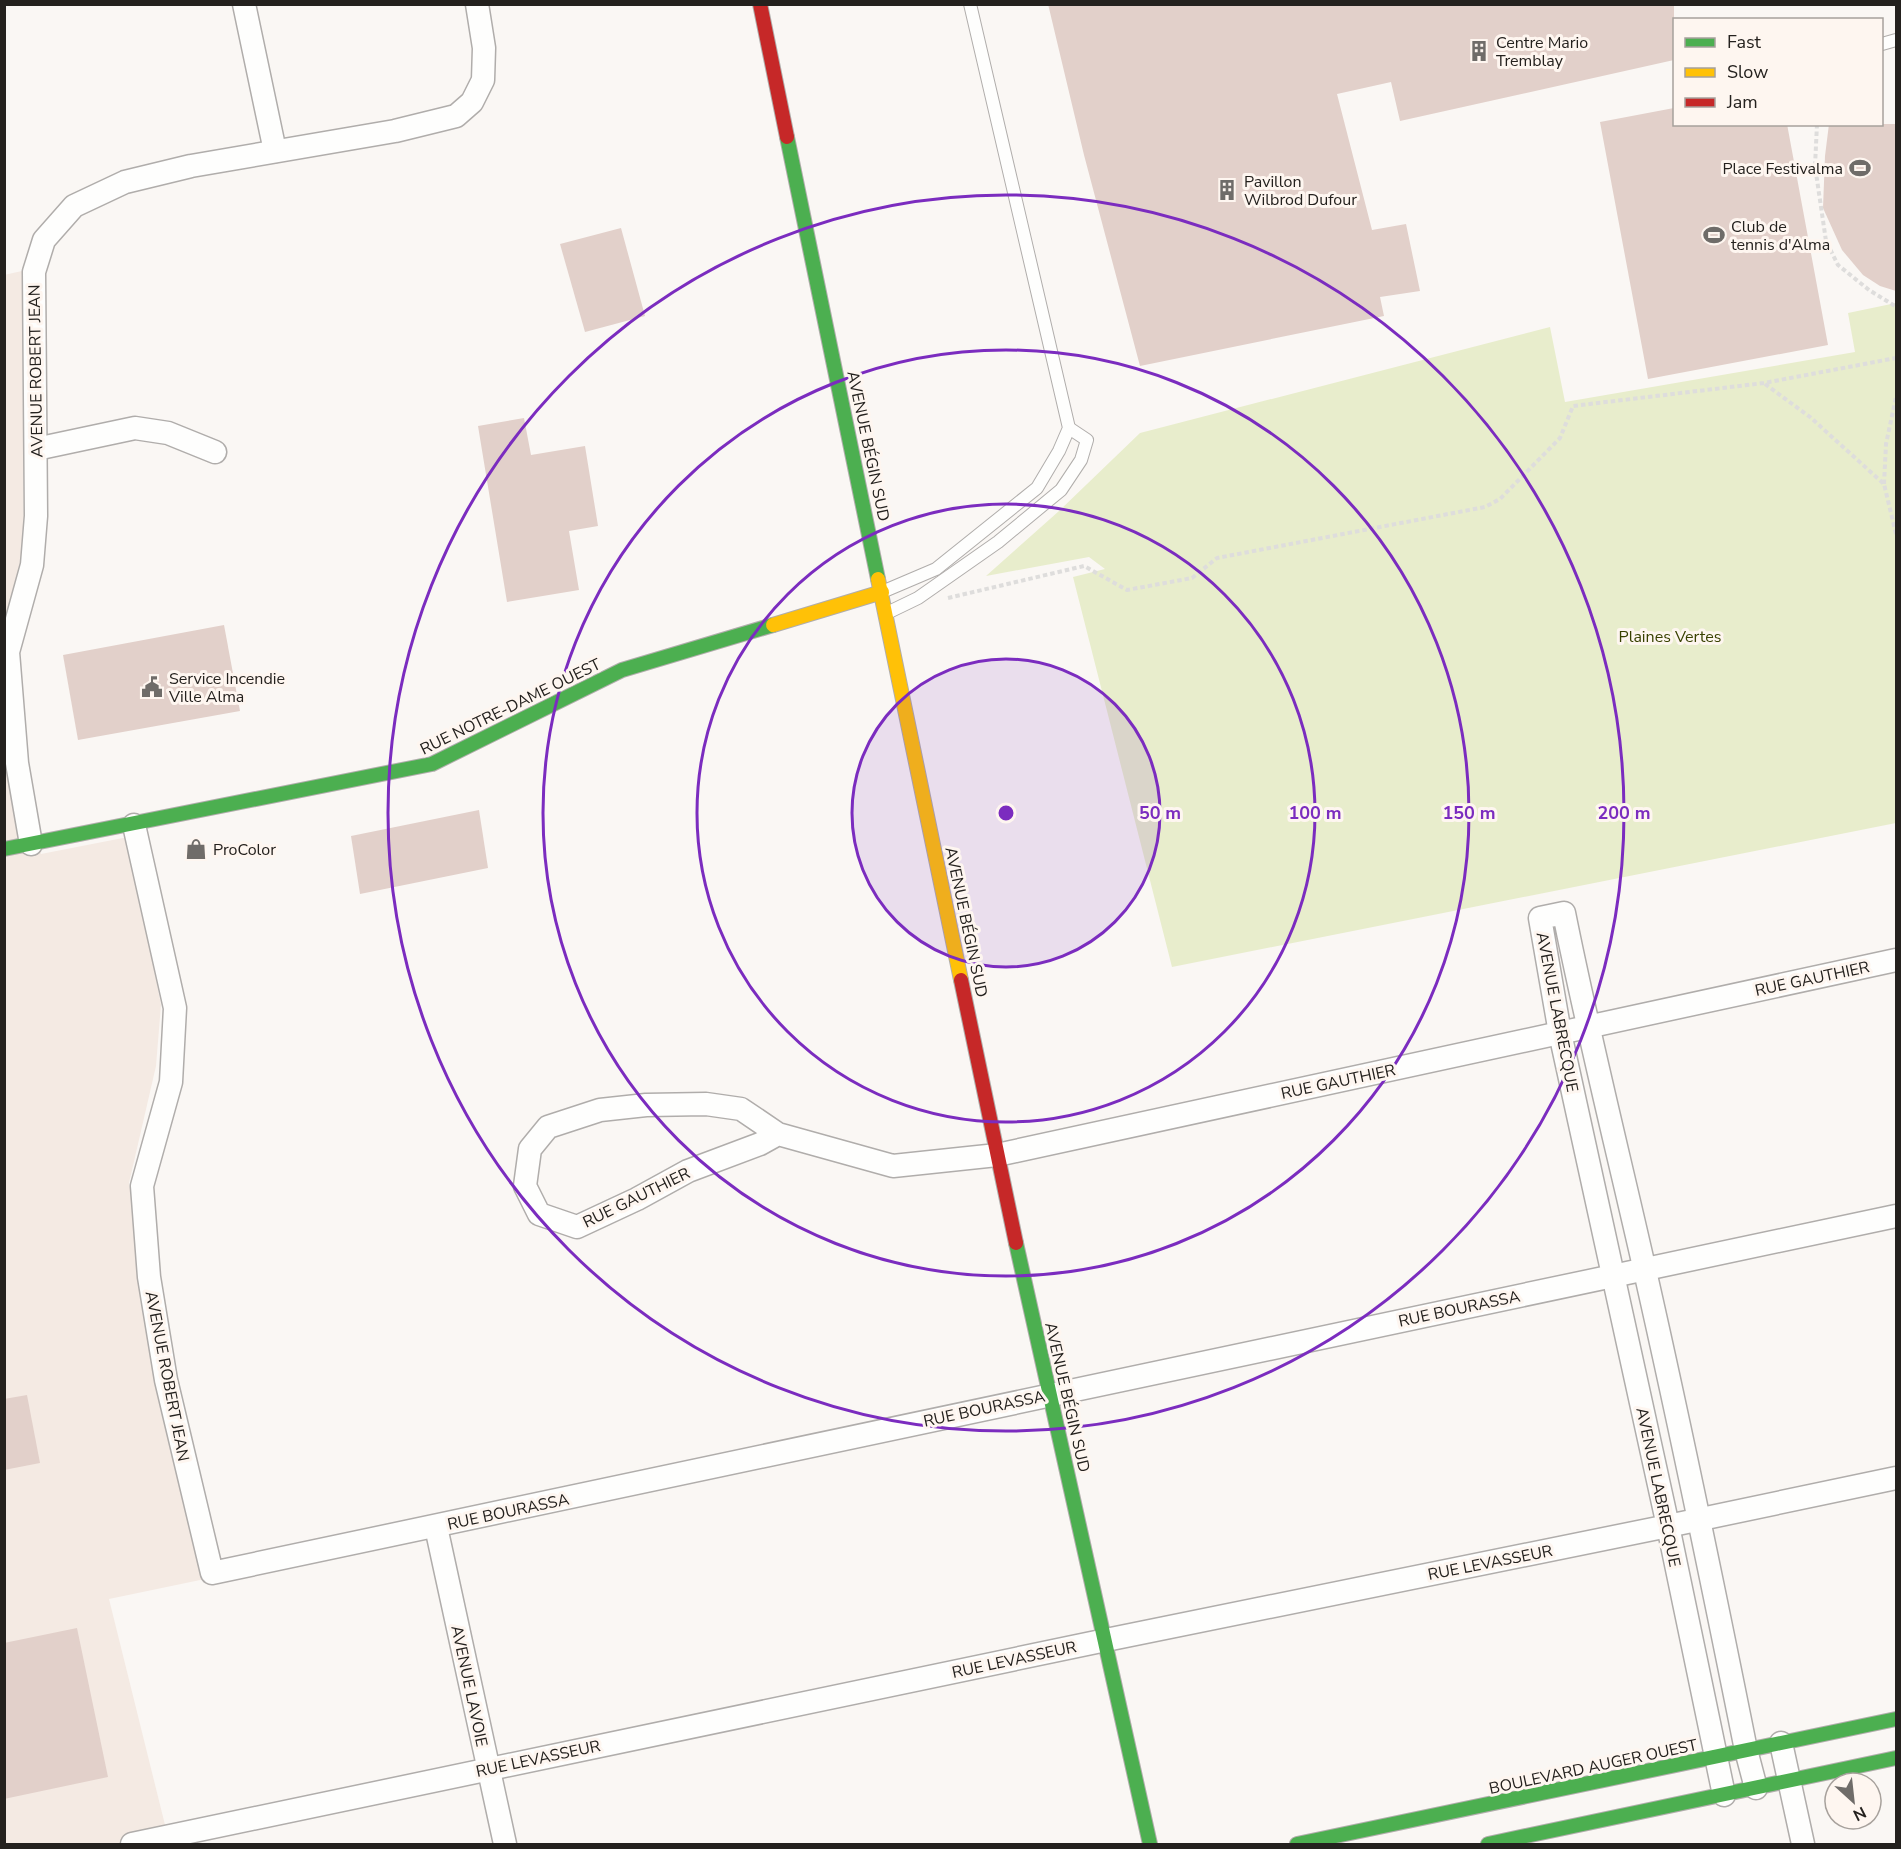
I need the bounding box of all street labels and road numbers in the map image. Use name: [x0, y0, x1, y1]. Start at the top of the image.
street label: AVENUE ROBERT JEAN: [23, 284, 49, 458]
street label: AVENUE BÉGIN SUD: [841, 369, 895, 523]
street label: RUE NOTRE-DAME OUEST: [416, 653, 605, 760]
street label: AVENUE BÉGIN SUD: [939, 845, 993, 999]
street label: AVENUE LABRECQUE: [1531, 930, 1583, 1094]
street label: RUE GAUTHIER: [1753, 956, 1872, 1002]
street label: RUE GAUTHIER: [1279, 1059, 1398, 1105]
street label: RUE GAUTHIER: [579, 1162, 694, 1233]
street label: RUE BOURASSA: [1396, 1285, 1522, 1333]
street label: AVENUE ROBERT JEAN: [140, 1289, 194, 1463]
street label: AVENUE BÉGIN SUD: [1039, 1320, 1095, 1474]
street label: RUE BOURASSA: [921, 1385, 1047, 1433]
street label: AVENUE LABRECQUE: [1630, 1405, 1686, 1569]
street label: RUE BOURASSA: [445, 1488, 571, 1536]
street label: RUE LEVASSEUR: [1426, 1540, 1555, 1586]
street label: AVENUE LAVOIE: [445, 1623, 493, 1749]
street label: RUE LEVASSEUR: [950, 1636, 1079, 1684]
street label: BOULEVARD AUGER OUEST: [1487, 1734, 1700, 1800]
street label: RUE LEVASSEUR: [474, 1735, 603, 1783]

